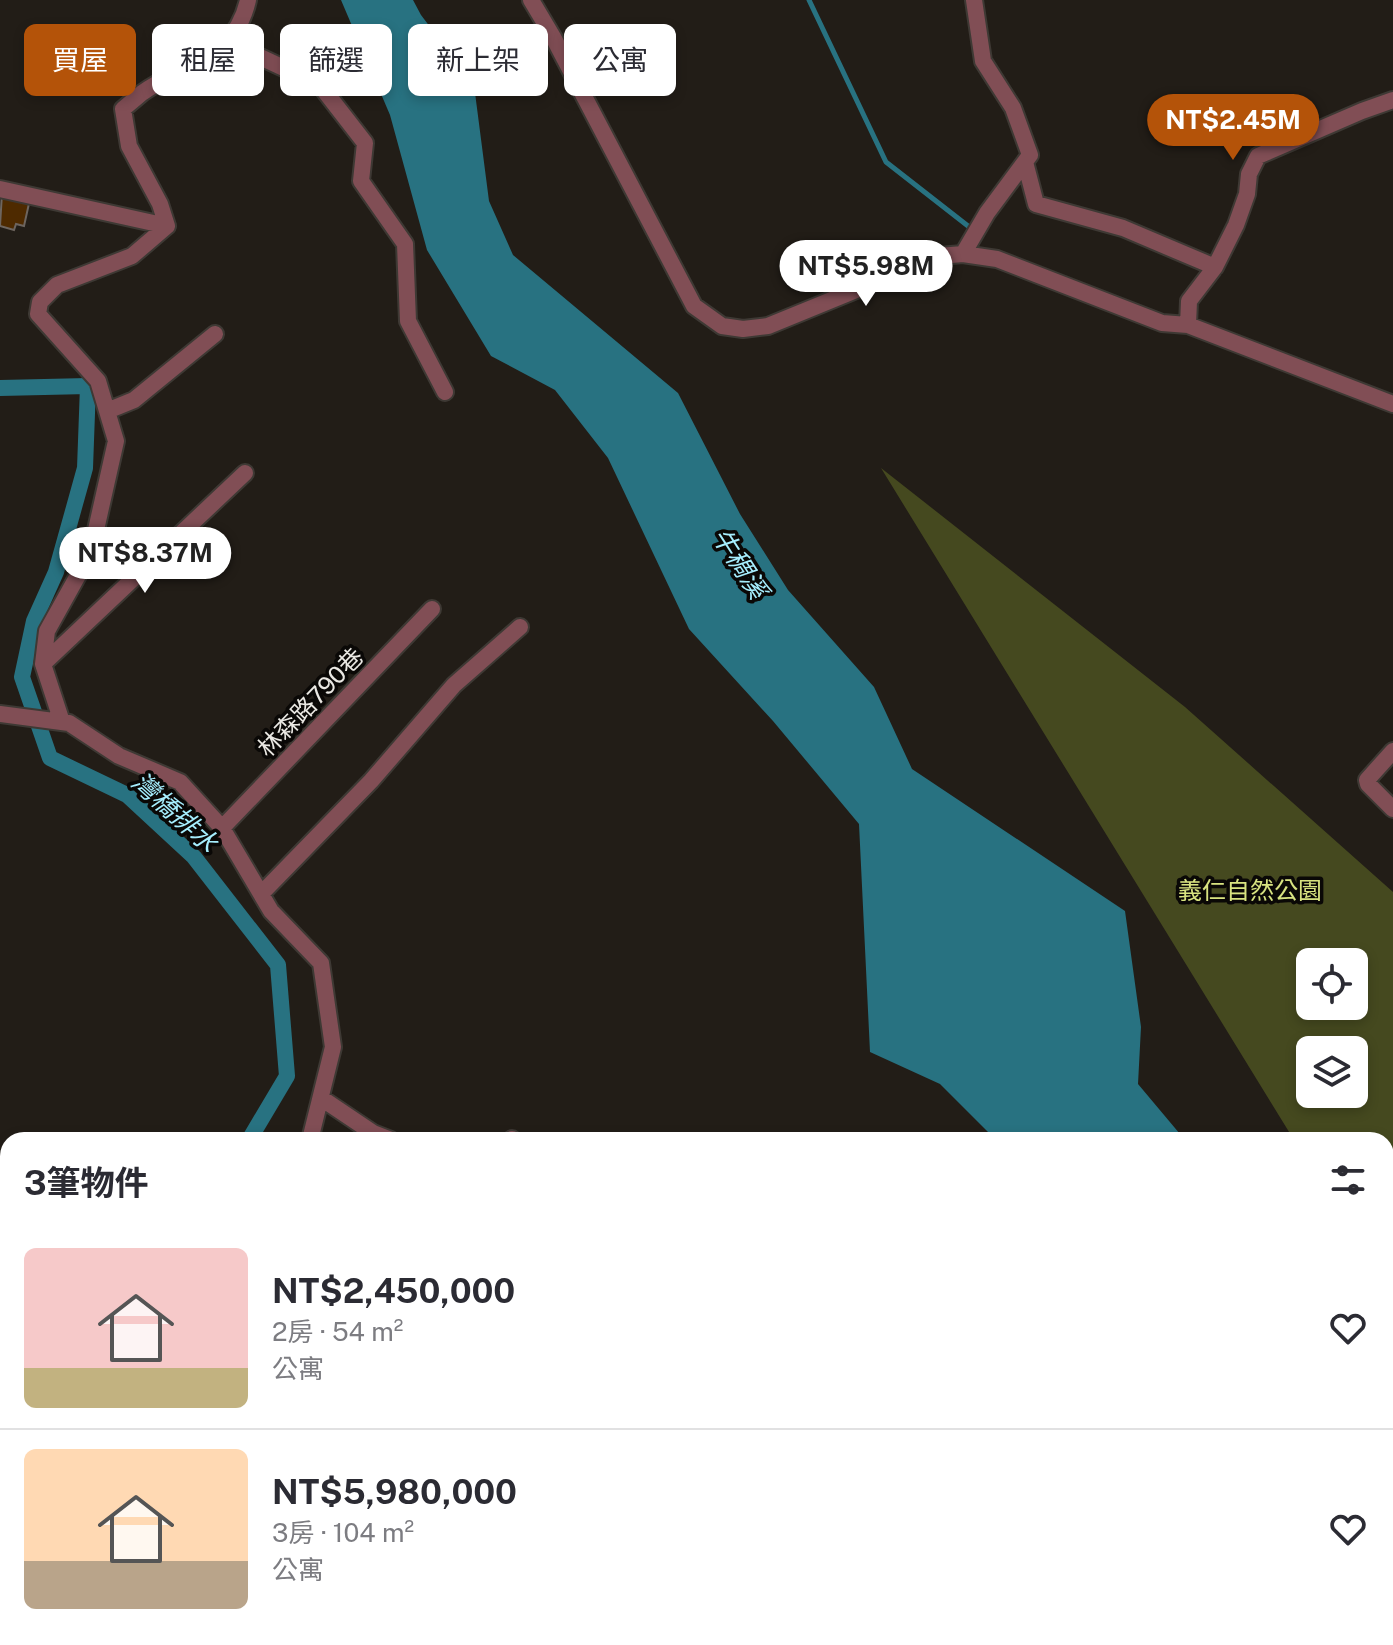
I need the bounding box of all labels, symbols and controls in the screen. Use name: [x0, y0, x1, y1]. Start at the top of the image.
chip: 買屋: [24, 24, 136, 96]
chip: 租屋: [152, 24, 264, 96]
chip: 篩選: [280, 24, 392, 96]
chip: 新上架: [408, 24, 548, 96]
chip: 公寓: [564, 24, 676, 96]
pin: NT$2.45M: [1150, 94, 1316, 162]
text: NT$2.45M: [1165, 104, 1301, 135]
pin: NT$5.98M: [783, 240, 949, 308]
text: NT$5.98M: [798, 250, 934, 281]
water label: 牛稠溪: [706, 522, 776, 607]
pin: NT$8.37M: [62, 527, 228, 595]
text: NT$8.37M: [77, 537, 213, 568]
street label: 林森路790巷: [251, 642, 369, 762]
water label: 灣橋排水: [126, 766, 225, 859]
park label: 義仁自然公園: [1178, 876, 1322, 904]
map controls: [1296, 948, 1368, 1108]
button: locate: [1296, 948, 1368, 1020]
button: layers: [1296, 1036, 1368, 1108]
icon: filters: [1326, 1158, 1370, 1202]
text: 3筆物件: [24, 1163, 149, 1203]
text: NT$2,450,000: [272, 1271, 515, 1311]
icon: home: [88, 1280, 184, 1376]
icon: heart: [1326, 1306, 1370, 1350]
text: 2房 · 54 m²: [272, 1316, 403, 1347]
text: 公寓: [272, 1353, 324, 1384]
text: NT$5,980,000: [272, 1472, 517, 1512]
icon: home: [88, 1481, 184, 1577]
icon: heart: [1326, 1507, 1370, 1551]
text: 3房 · 104 m²: [272, 1517, 414, 1548]
text: 公寓: [272, 1554, 324, 1585]

